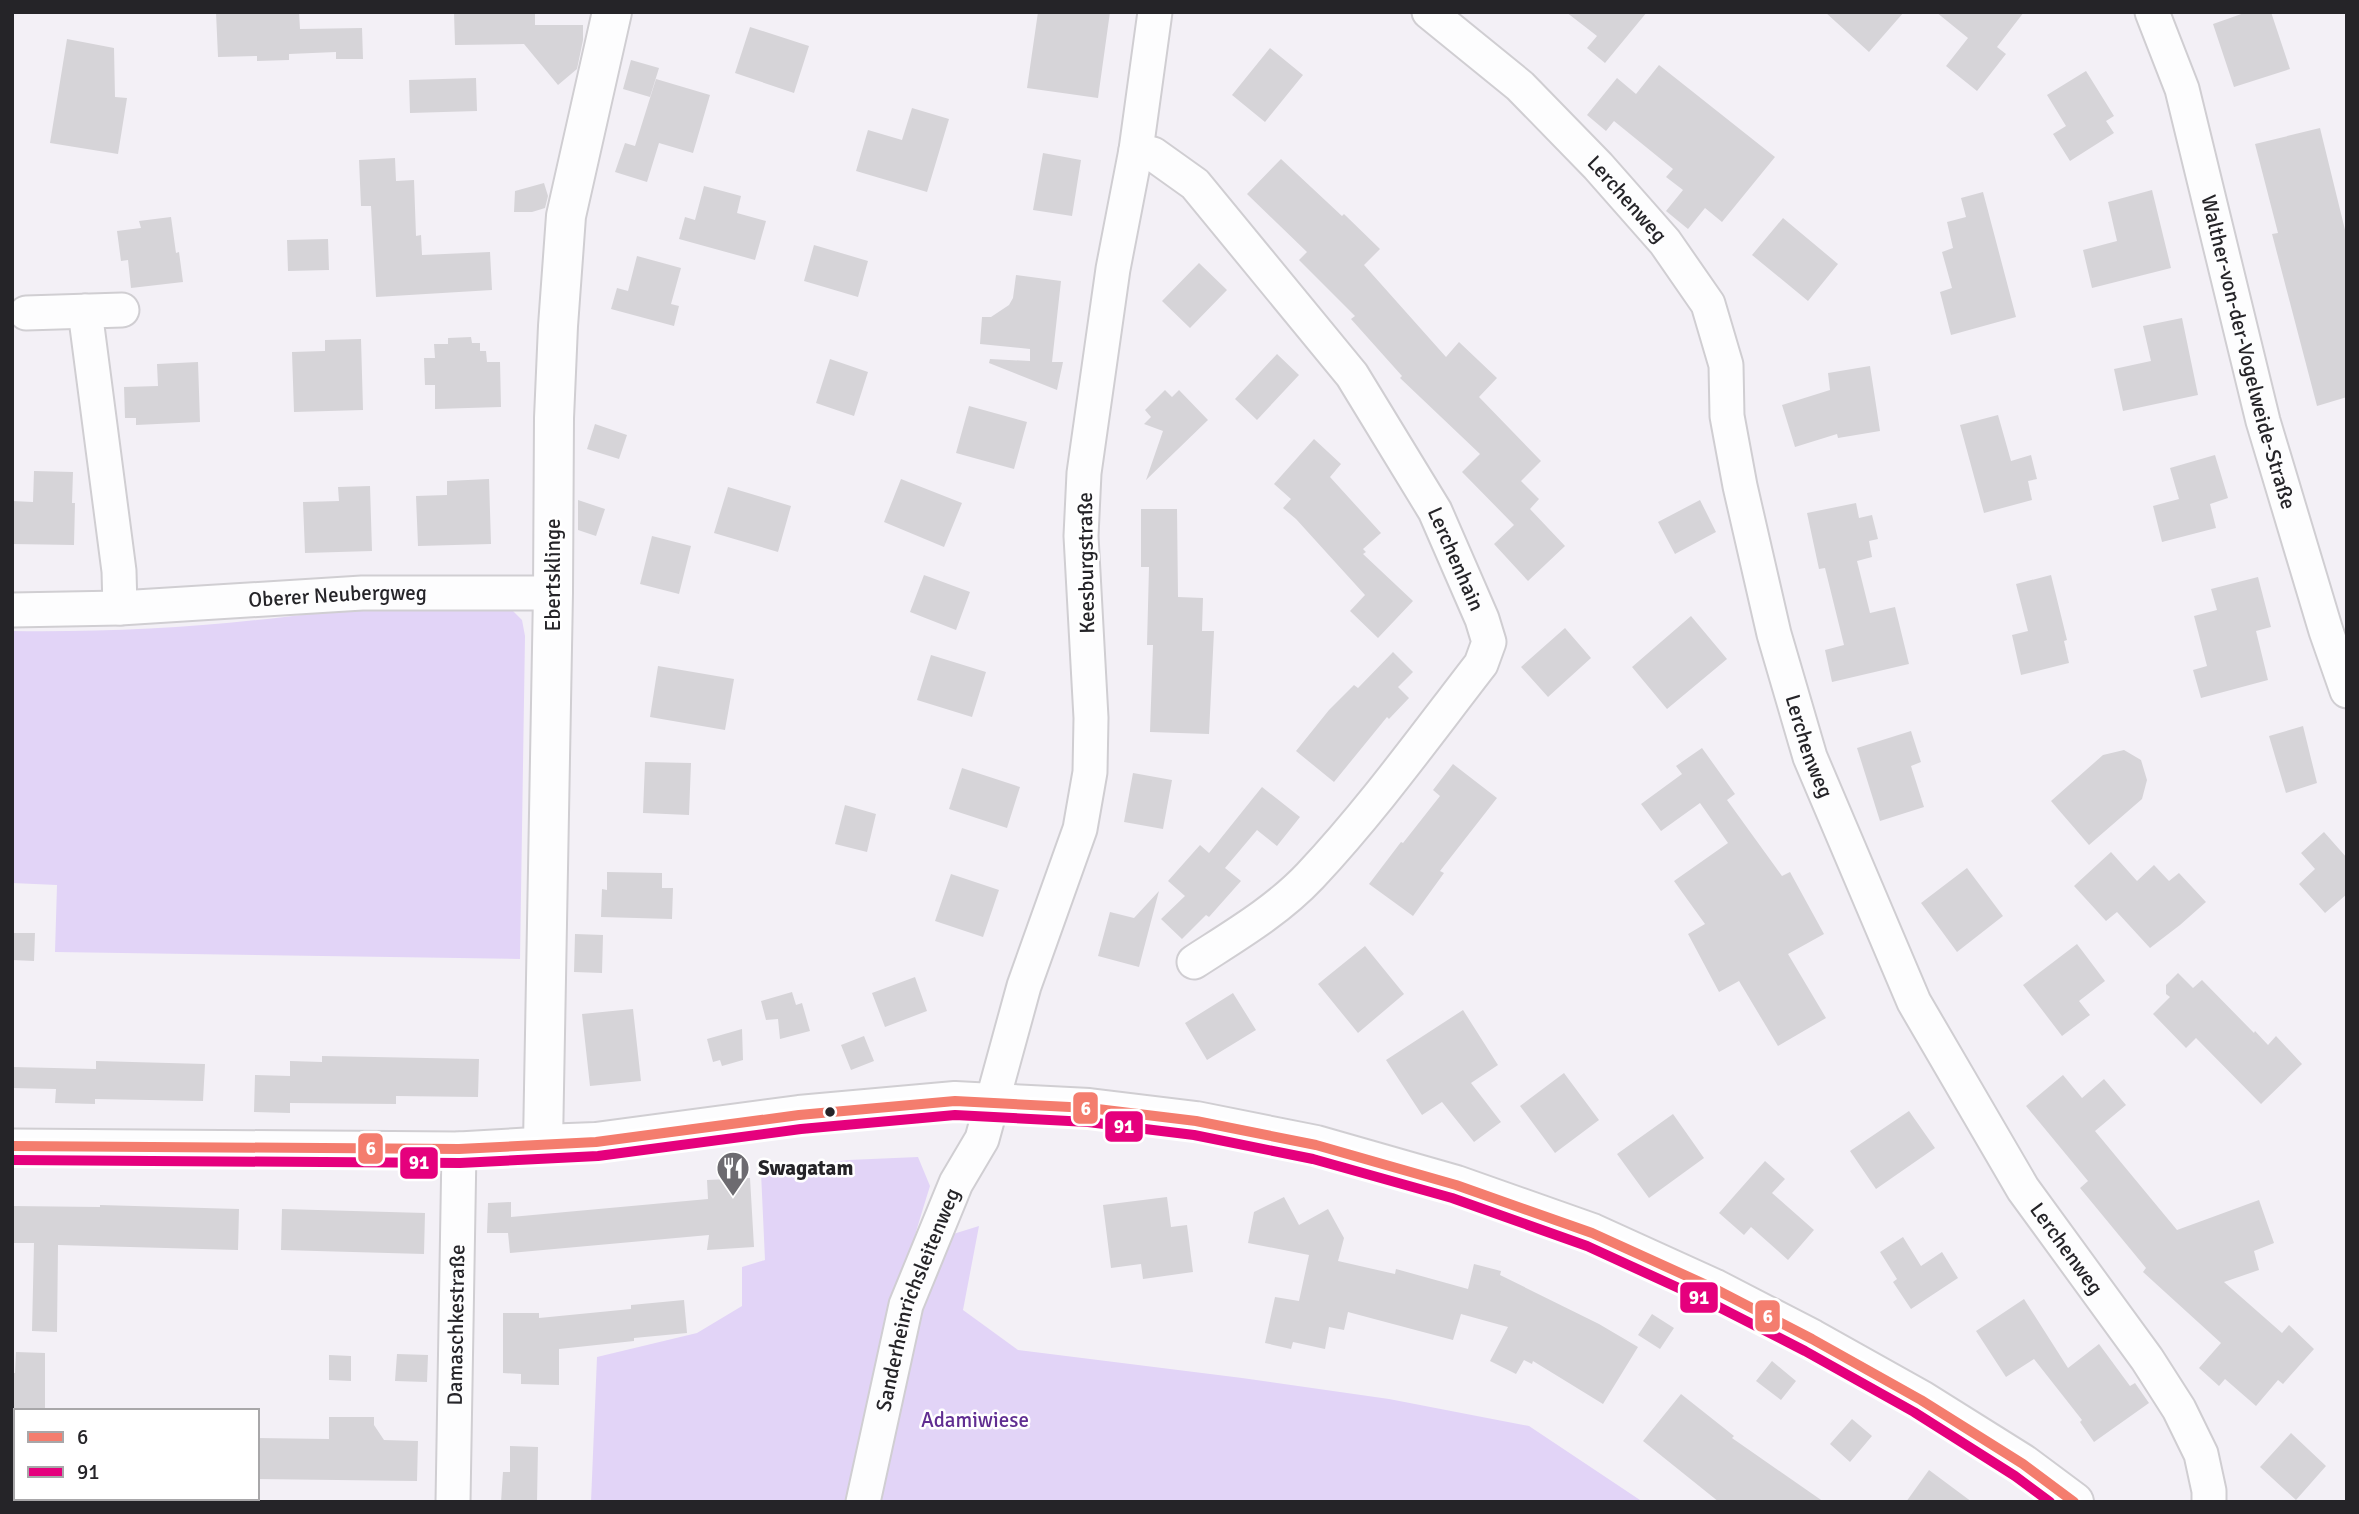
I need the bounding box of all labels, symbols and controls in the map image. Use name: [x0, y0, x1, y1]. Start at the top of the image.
street label: Lerchenweg: [1582, 150, 1672, 248]
street label: Walther-von-der-Vogelweide-Straße: [2195, 192, 2302, 512]
street label: Keesburgstraße: [1072, 492, 1100, 634]
street label: Lerchenhain: [1422, 503, 1490, 615]
street label: Ebertsklinge: [540, 518, 566, 632]
street label: Oberer Neubergweg: [248, 580, 427, 613]
street label: Lerchenweg: [1779, 691, 1839, 802]
line badge: 6: [1072, 1091, 1099, 1125]
text: 6: [1081, 1097, 1091, 1121]
unlabelled marker: [823, 1105, 837, 1119]
line badge: 91: [1104, 1110, 1144, 1143]
text: 91: [1114, 1115, 1134, 1139]
line badge: 6: [357, 1132, 384, 1165]
text: 6: [366, 1137, 376, 1161]
line badge: 91: [399, 1146, 439, 1180]
restaurant icon: Swagatam: [714, 1149, 752, 1198]
text: 91: [409, 1151, 429, 1175]
place label: Swagatam: [758, 1155, 853, 1181]
street label: Sanderheinrichsleitenweg: [870, 1184, 966, 1414]
street label: Lerchenweg: [2024, 1197, 2109, 1300]
street label: Damaschkestraße: [442, 1244, 470, 1406]
line badge: 91: [1679, 1281, 1719, 1314]
text: 91: [1689, 1286, 1709, 1310]
line badge: 6: [1754, 1299, 1781, 1333]
text: 6: [1763, 1305, 1773, 1329]
park label: Adamiwiese: [921, 1407, 1029, 1433]
legend: [14, 1409, 259, 1500]
text: 6: [77, 1424, 88, 1450]
text: 91: [77, 1459, 100, 1485]

